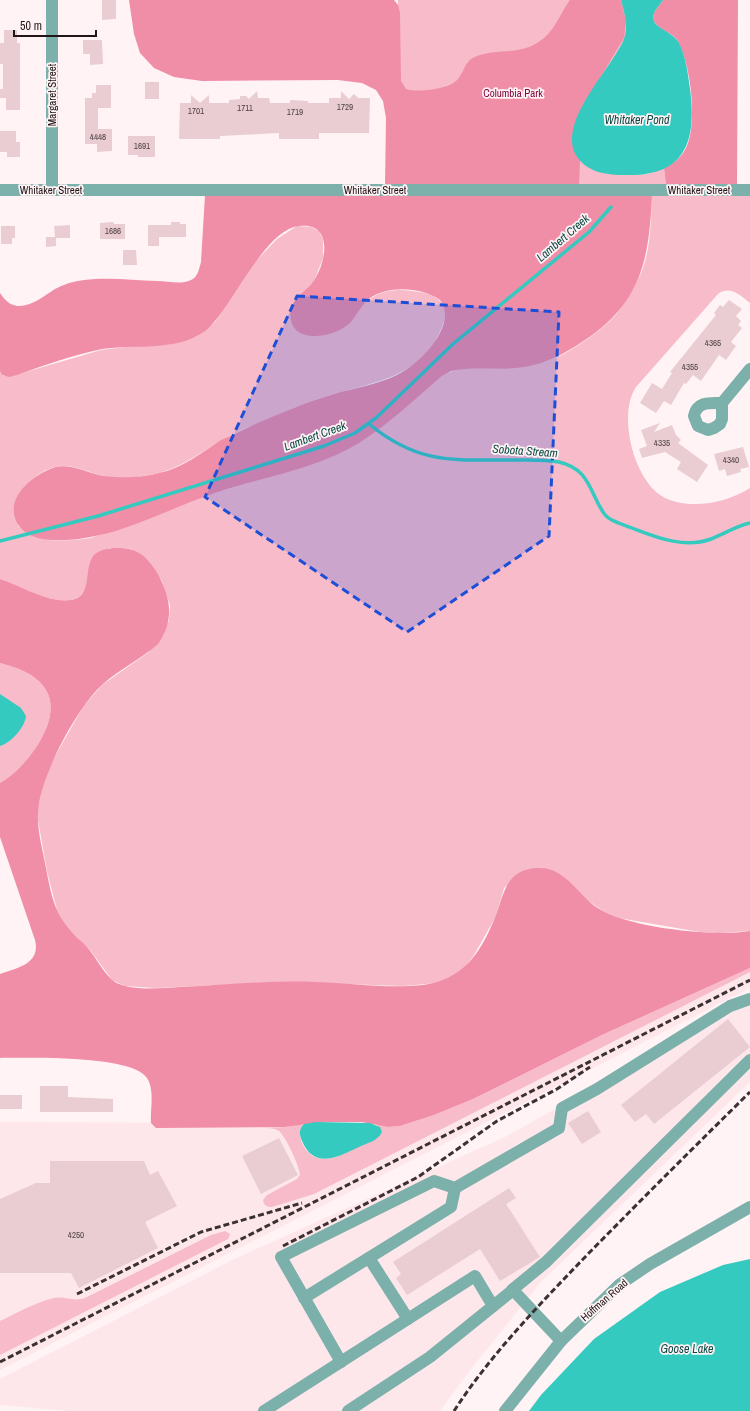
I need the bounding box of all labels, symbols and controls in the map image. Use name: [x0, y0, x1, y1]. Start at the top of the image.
scale bar: [14, 12, 96, 38]
text: 50 m: [20, 18, 42, 34]
street label: Margaret Street: [45, 63, 59, 126]
park label: Columbia Park: [483, 86, 543, 100]
house number: 1729: [337, 101, 353, 113]
house number: 1711: [237, 102, 253, 114]
house number: 1701: [188, 105, 204, 117]
house number: 1719: [287, 106, 303, 118]
water label: Whitaker Pond: [604, 112, 670, 128]
house number: 4448: [90, 131, 106, 143]
house number: 1691: [134, 140, 150, 152]
street label: Whitaker Street: [20, 183, 83, 197]
street label: Whitaker Street: [344, 183, 407, 197]
street label: Whitaker Street: [668, 183, 731, 197]
water label: Lambert Creek: [533, 210, 594, 265]
house number: 1686: [105, 225, 121, 237]
house number: 4365: [705, 337, 721, 349]
house number: 4355: [682, 361, 698, 373]
water label: Lambert Creek: [282, 417, 349, 455]
house number: 4335: [654, 437, 670, 449]
water label: Sobota Stream: [492, 441, 558, 461]
house number: 4340: [723, 454, 739, 466]
house number: 4250: [68, 1229, 84, 1241]
street label: Hoffman Road: [578, 1276, 630, 1324]
water label: Goose Lake: [660, 1341, 714, 1357]

